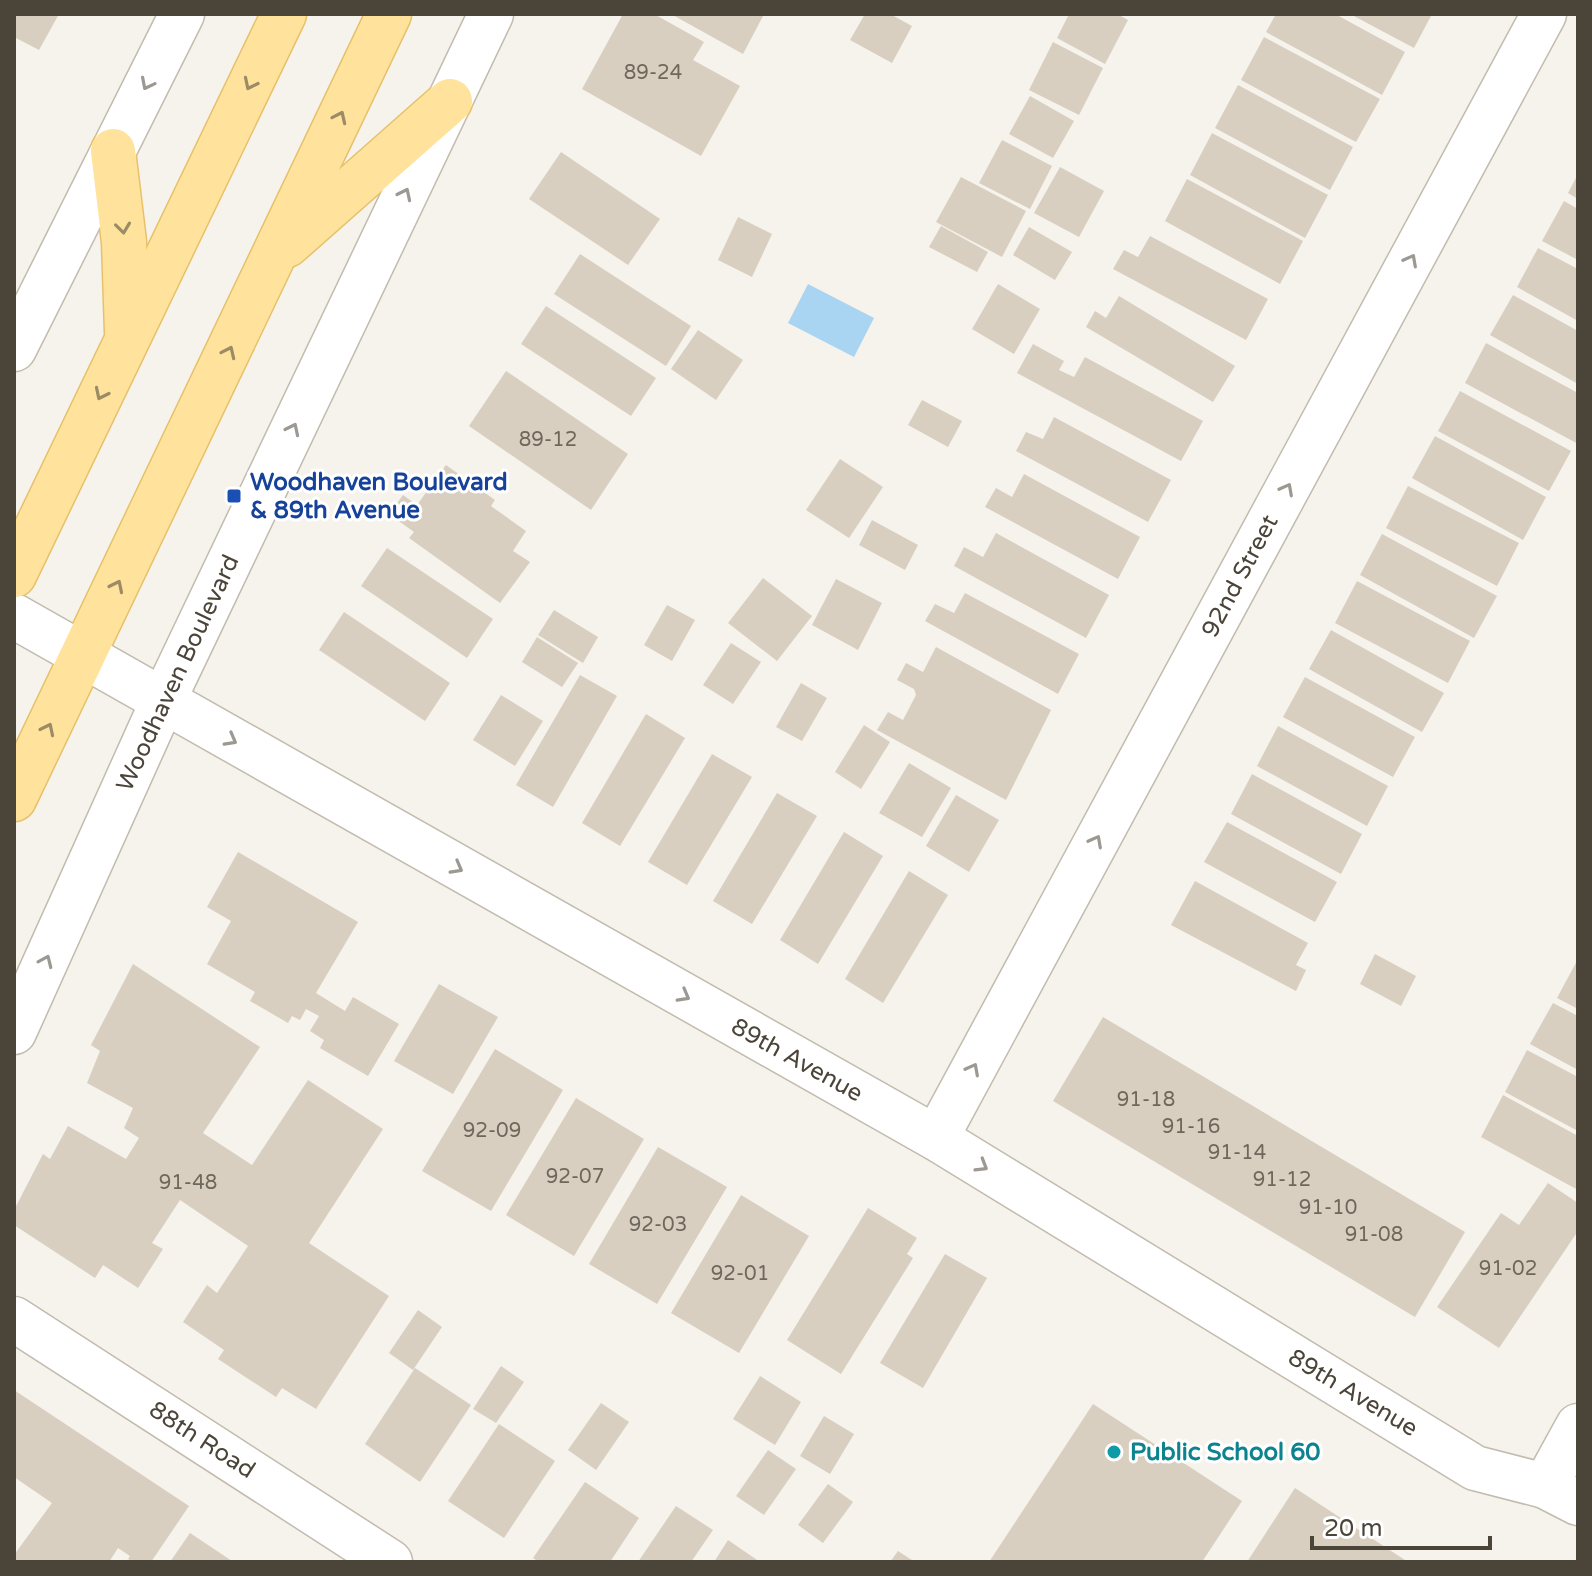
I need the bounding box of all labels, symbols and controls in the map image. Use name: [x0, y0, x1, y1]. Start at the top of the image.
house number: 89-24: [624, 61, 682, 85]
one-way arrow: [141, 75, 157, 90]
one-way arrow: [244, 76, 260, 91]
one-way arrow: [330, 110, 346, 125]
one-way arrow: [395, 188, 411, 203]
one-way arrow: [114, 222, 131, 235]
one-way arrow: [1401, 254, 1416, 268]
one-way arrow: [219, 345, 235, 360]
one-way arrow: [95, 386, 111, 400]
one-way arrow: [283, 422, 299, 437]
house number: 89-12: [519, 428, 577, 452]
place label: Woodhaven Boulevard & 89th Avenue: [250, 468, 508, 525]
one-way arrow: [1277, 483, 1293, 497]
marker: Woodhaven Boulevard & 89th Avenue: [225, 487, 243, 505]
street label: 92nd Street: [1196, 510, 1284, 642]
street label: Woodhaven Boulevard: [110, 550, 246, 796]
one-way arrow: [107, 580, 123, 595]
one-way arrow: [39, 723, 54, 738]
one-way arrow: [222, 730, 237, 746]
one-way arrow: [1087, 834, 1102, 849]
one-way arrow: [449, 858, 464, 873]
one-way arrow: [36, 954, 52, 969]
one-way arrow: [676, 986, 690, 1001]
street label: 89th Avenue: [726, 1012, 868, 1108]
one-way arrow: [963, 1063, 978, 1078]
house number: 91-18: [1117, 1088, 1175, 1112]
house number: 91-16: [1162, 1115, 1220, 1139]
house number: 92-09: [463, 1119, 521, 1143]
house number: 91-14: [1208, 1141, 1266, 1165]
one-way arrow: [973, 1157, 988, 1172]
house number: 92-07: [546, 1165, 604, 1189]
house number: 91-12: [1253, 1168, 1311, 1192]
house number: 91-48: [159, 1171, 217, 1195]
house number: 91-10: [1299, 1196, 1357, 1220]
house number: 92-03: [629, 1213, 687, 1237]
house number: 91-08: [1345, 1223, 1403, 1247]
house number: 91-02: [1479, 1257, 1537, 1281]
house number: 92-01: [711, 1262, 769, 1286]
street label: 89th Avenue: [1283, 1343, 1423, 1443]
street label: 88th Road: [144, 1395, 260, 1485]
place label: Public School 60: [1130, 1438, 1320, 1467]
marker: Public School 60: [1105, 1443, 1123, 1461]
scale bar: [1312, 1500, 1490, 1550]
text: 20 m: [1324, 1514, 1382, 1543]

